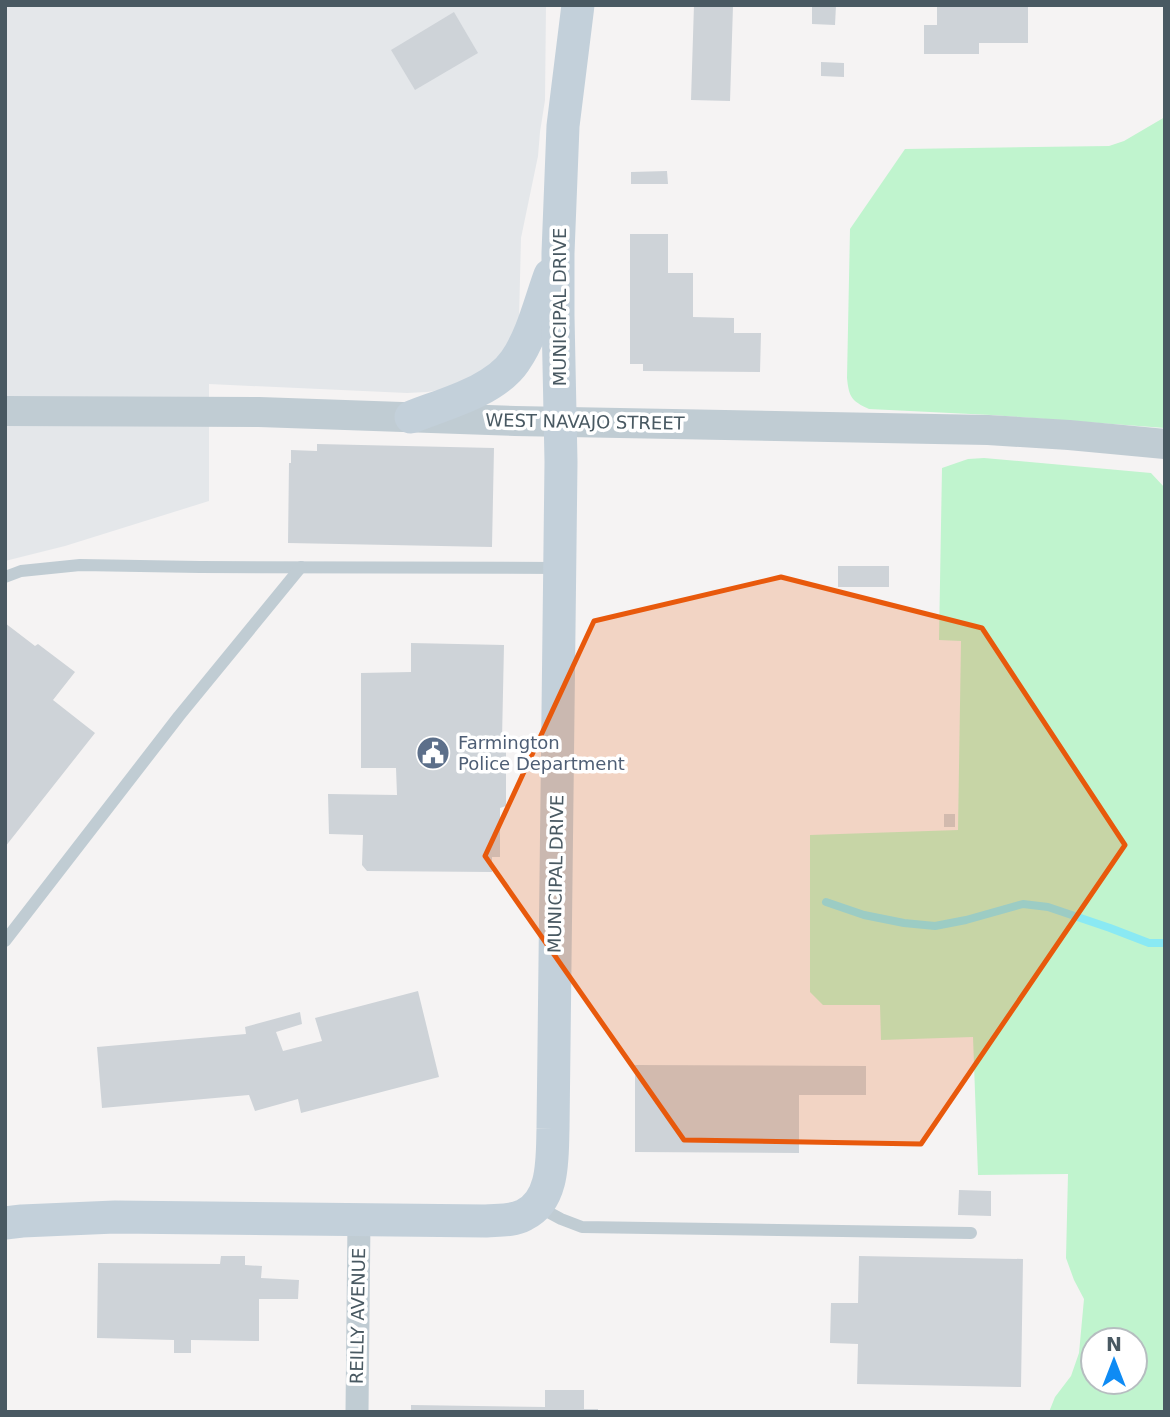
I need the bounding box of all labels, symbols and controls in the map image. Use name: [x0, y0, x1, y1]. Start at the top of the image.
street label: MUNICIPAL DRIVE: [549, 228, 570, 386]
street label: WEST NAVAJO STREET: [485, 409, 686, 434]
place label: Farmington Police Department: [458, 732, 625, 774]
public building icon: Farmington Police Department: [414, 734, 452, 772]
street label: MUNICIPAL DRIVE: [544, 795, 567, 953]
street label: REILLY AVENUE: [346, 1248, 369, 1384]
north arrow: [1079, 1326, 1149, 1396]
text: N: [1106, 1333, 1122, 1355]

